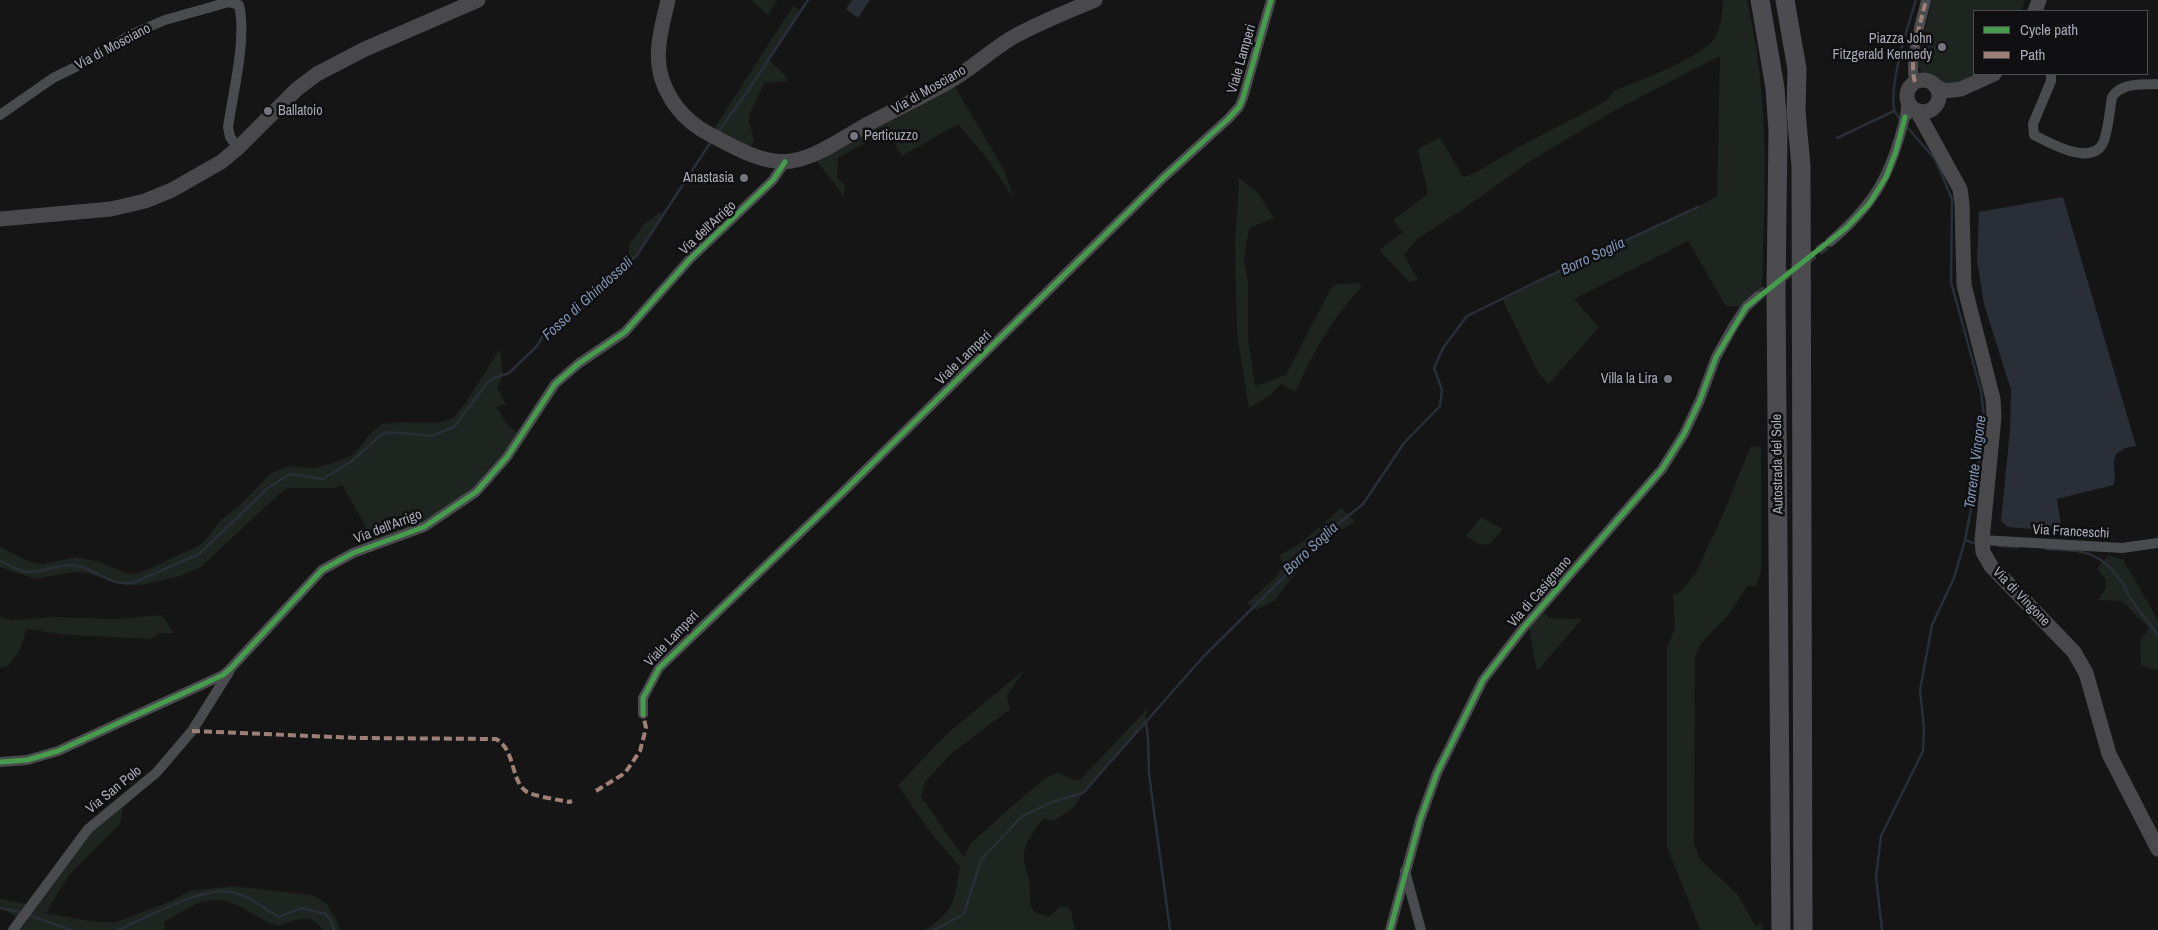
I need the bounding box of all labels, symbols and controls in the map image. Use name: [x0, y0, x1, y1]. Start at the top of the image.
legend: [1973, 10, 2148, 75]
text: Cycle path: [2020, 19, 2078, 40]
street label: Via di Mosciano: [73, 20, 153, 74]
street label: Viale Lamperi: [1224, 22, 1260, 96]
place label: Piazza John Fitzgerald Kennedy: [1832, 31, 1932, 64]
marker: Piazza John Fitzgerald Kennedy: [1936, 41, 1948, 53]
text: Path: [2020, 44, 2045, 65]
street label: Via di Mosciano: [889, 62, 969, 118]
place label: Ballatoio: [278, 103, 323, 119]
marker: Ballatoio: [262, 105, 274, 117]
place label: Perticuzzo: [864, 128, 918, 144]
marker: Perticuzzo: [848, 130, 860, 142]
place label: Anastasia: [683, 170, 734, 186]
marker: Anastasia: [738, 172, 750, 184]
street label: Via dell'Arrigo: [676, 197, 740, 259]
water label: Borro Soglia: [1558, 234, 1628, 280]
water label: Fosso di Ghindossoli: [539, 254, 637, 344]
street label: Viale Lamperi: [933, 327, 995, 389]
place label: Villa la Lira: [1601, 371, 1658, 387]
marker: Villa la Lira: [1662, 373, 1674, 385]
street label: Autostrada del Sole: [1769, 414, 1787, 514]
water label: Torrente Vingone: [1961, 414, 1991, 510]
street label: Via dell'Arrigo: [352, 506, 424, 548]
water label: Borro Soglia: [1280, 519, 1342, 579]
street label: Via Franceschi: [2032, 522, 2110, 542]
street label: Via di Casignano: [1505, 553, 1575, 631]
street label: Via di Vingone: [1989, 564, 2053, 630]
street label: Viale Lamperi: [641, 608, 703, 670]
street label: Via San Polo: [83, 762, 145, 818]

